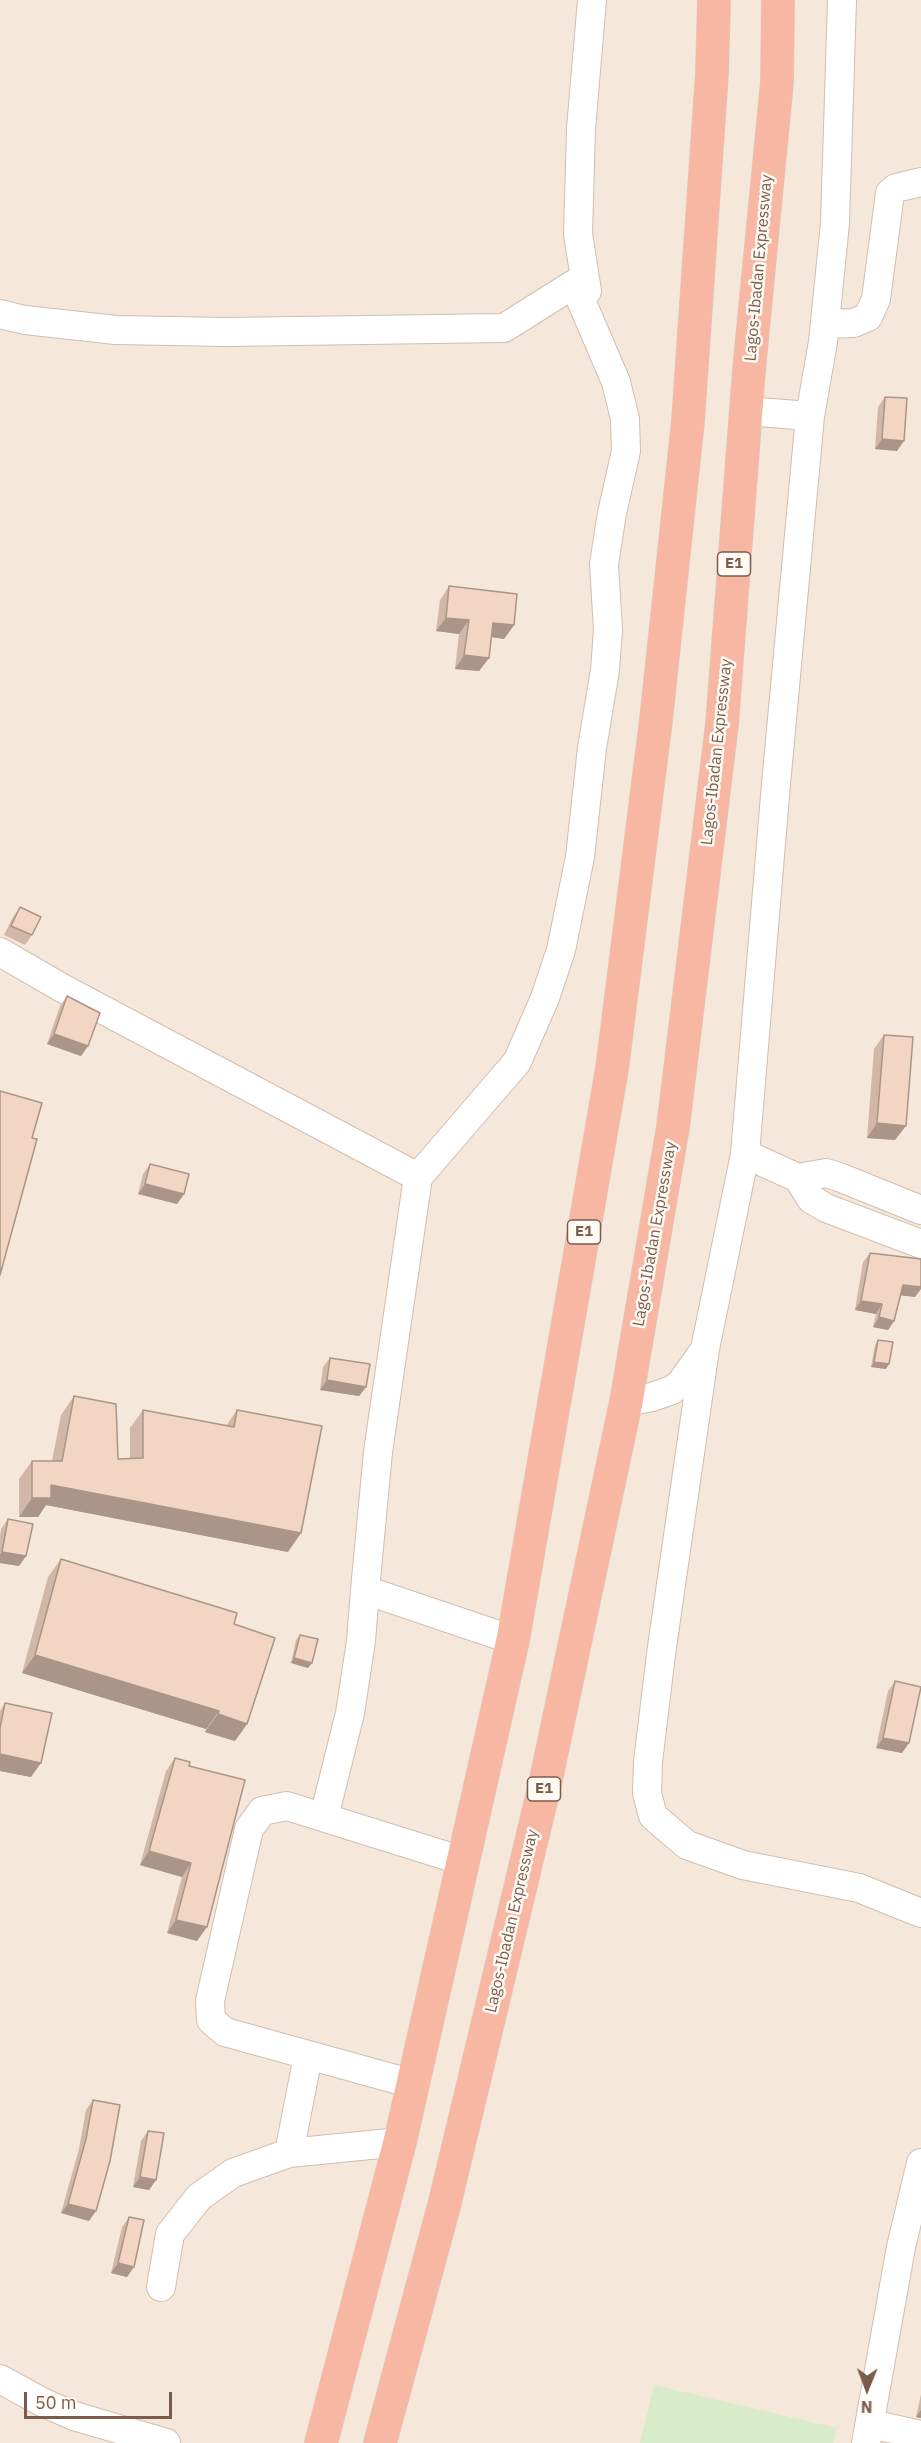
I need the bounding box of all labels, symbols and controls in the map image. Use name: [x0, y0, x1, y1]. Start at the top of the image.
street label: Lagos-Ibadan Expressway: [741, 174, 777, 362]
road number: E1: [718, 552, 750, 576]
street label: Lagos-Ibadan Expressway: [698, 658, 736, 846]
street label: Lagos-Ibadan Expressway: [629, 1140, 681, 1328]
road number: E1: [568, 1220, 600, 1244]
road number: E1: [528, 1777, 560, 1801]
street label: Lagos-Ibadan Expressway: [482, 1827, 542, 2015]
north arrow: [837, 2359, 897, 2419]
scale bar: [27, 2380, 176, 2418]
text: 50 m: [35, 2391, 77, 2414]
text: N: [861, 2397, 873, 2417]

